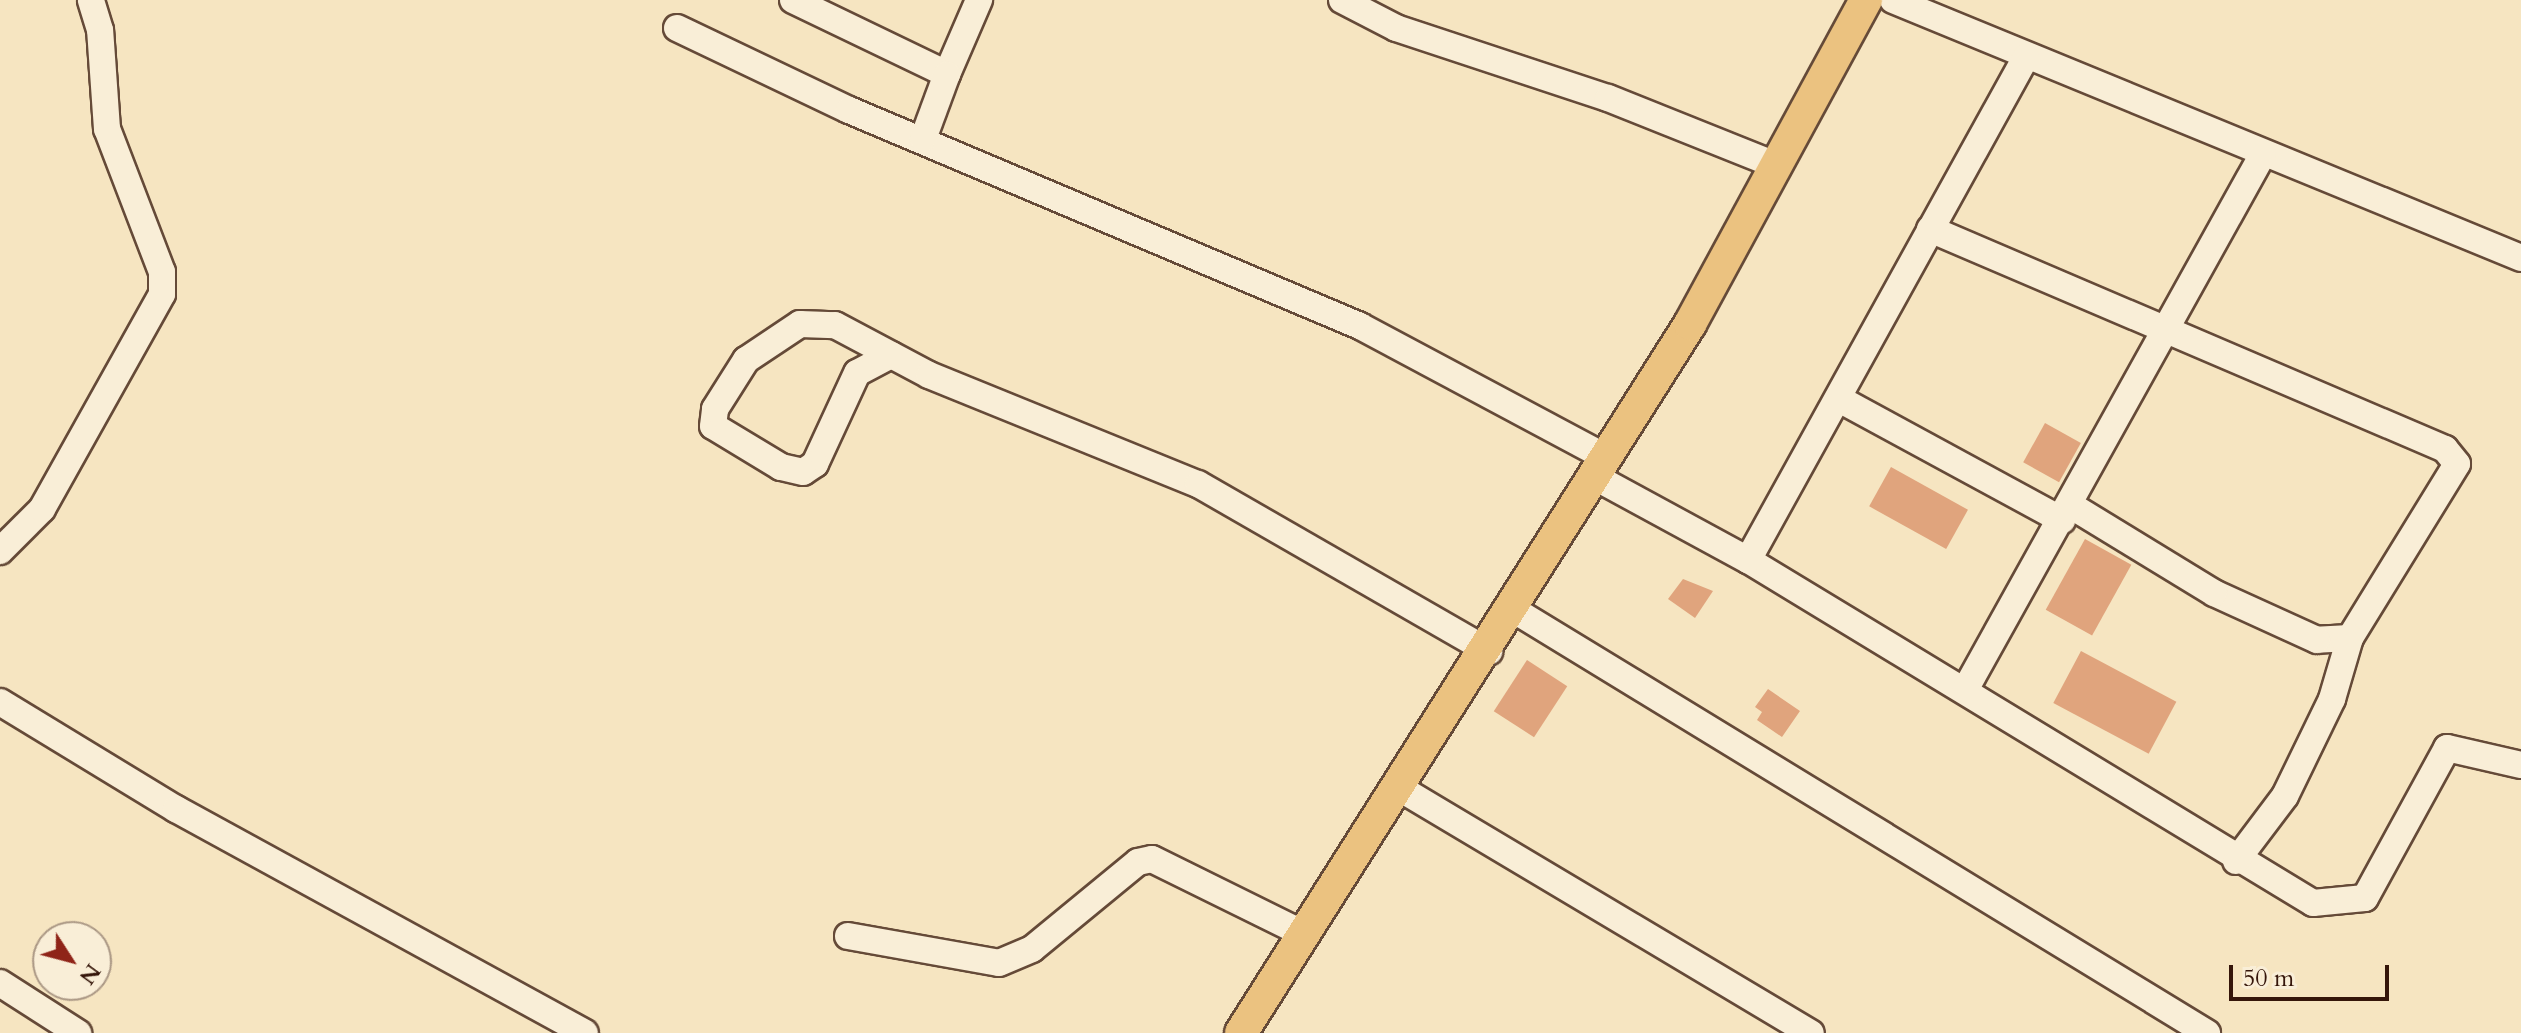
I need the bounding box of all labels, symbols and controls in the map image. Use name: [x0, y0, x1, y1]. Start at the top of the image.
north arrow: [32, 921, 112, 1001]
scale bar: [2233, 949, 2393, 999]
text: N: [72, 957, 108, 990]
text: 50 m: [2243, 962, 2294, 995]

